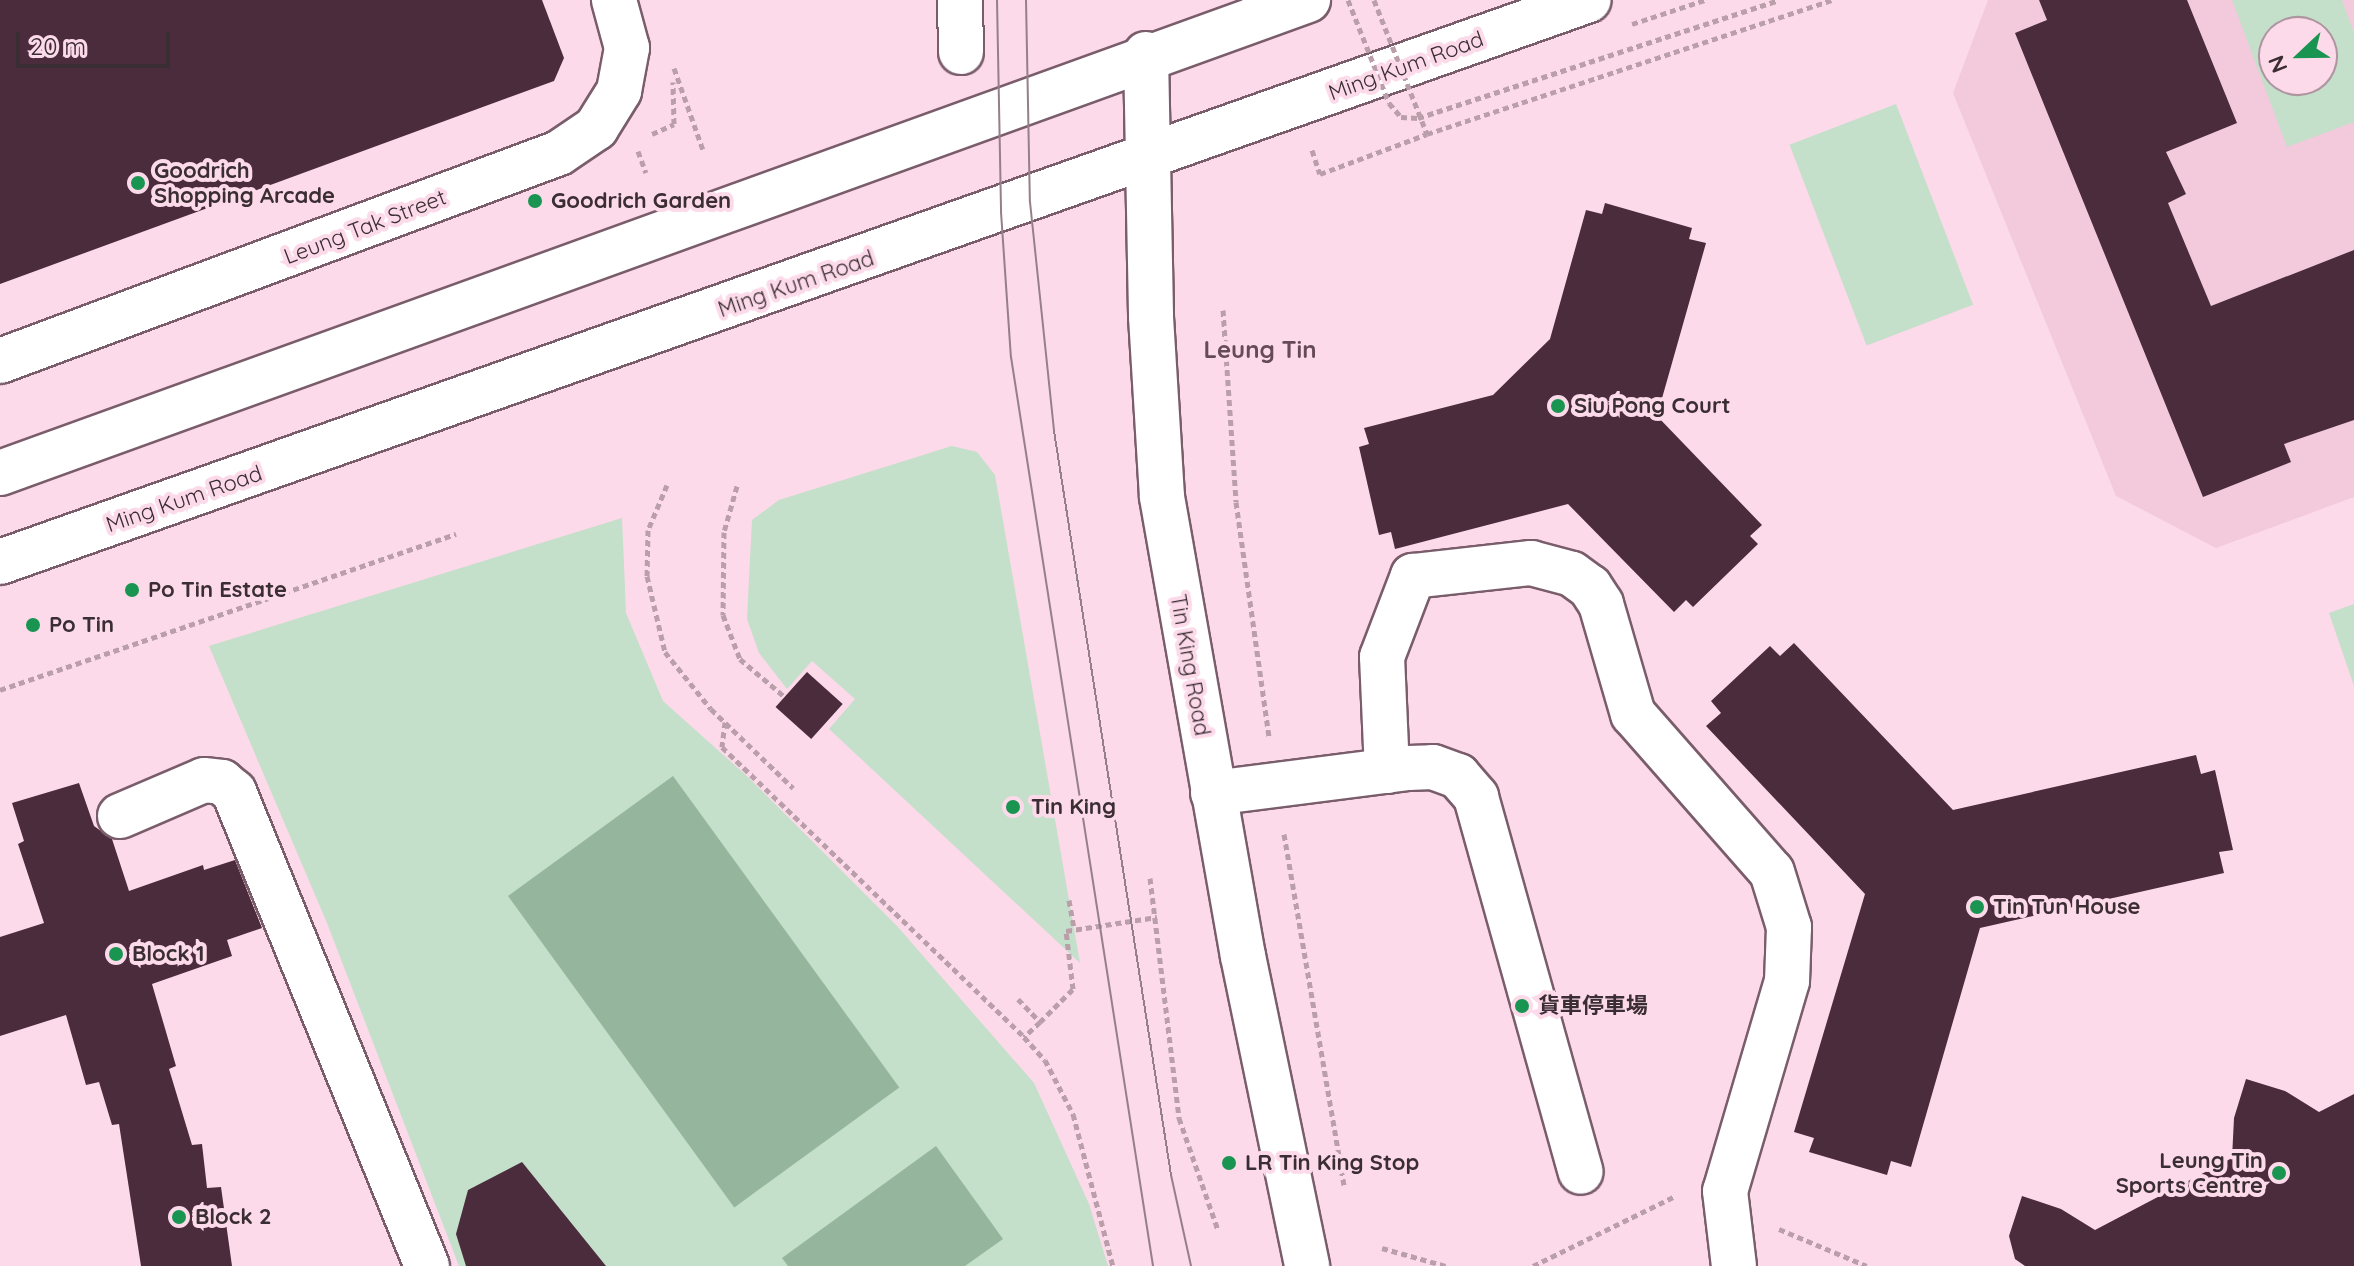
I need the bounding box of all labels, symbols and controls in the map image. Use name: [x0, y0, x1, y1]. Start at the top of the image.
scale bar: [20, 16, 174, 66]
north arrow: [2258, 16, 2338, 96]
street label: Ming Kum Road: [1325, 26, 1487, 106]
text: 20 m: [30, 31, 86, 61]
text: N: [2262, 52, 2294, 77]
place label: Goodrich Shopping Arcade: [154, 157, 335, 208]
marker: Goodrich Shopping Arcade: [129, 174, 147, 192]
street label: Leung Tak Street: [280, 184, 450, 270]
place label: Goodrich Garden: [551, 188, 731, 214]
marker: Goodrich Garden: [526, 192, 544, 210]
street label: Ming Kum Road: [715, 245, 877, 323]
district label: Leung Tin: [1203, 336, 1317, 364]
place label: Siu Pong Court: [1574, 393, 1730, 419]
marker: Siu Pong Court: [1549, 397, 1567, 415]
street label: Ming Kum Road: [103, 460, 265, 538]
place label: Po Tin Estate: [148, 577, 287, 603]
marker: Po Tin Estate: [123, 581, 141, 599]
street label: Tin King Road: [1165, 592, 1215, 738]
place label: Po Tin: [49, 612, 114, 638]
marker: Po Tin: [24, 616, 42, 634]
place label: Tin King: [1031, 794, 1116, 820]
marker: Tin King: [1002, 796, 1024, 818]
place label: Tin Tun House: [1993, 894, 2141, 920]
marker: Tin Tun House: [1968, 898, 1986, 916]
place label: Block 1: [132, 941, 204, 967]
marker: Block 1: [107, 945, 125, 963]
place label: 貨車停車場: [1538, 993, 1648, 1019]
marker: 貨車停車場: [1513, 997, 1531, 1015]
place label: Leung Tin Sports Centre: [2116, 1147, 2263, 1198]
place label: LR Tin King Stop: [1245, 1150, 1419, 1176]
marker: LR Tin King Stop: [1220, 1154, 1238, 1172]
marker: Leung Tin Sports Centre: [2270, 1164, 2288, 1182]
place label: Block 2: [195, 1204, 271, 1230]
marker: Block 2: [170, 1208, 188, 1226]

